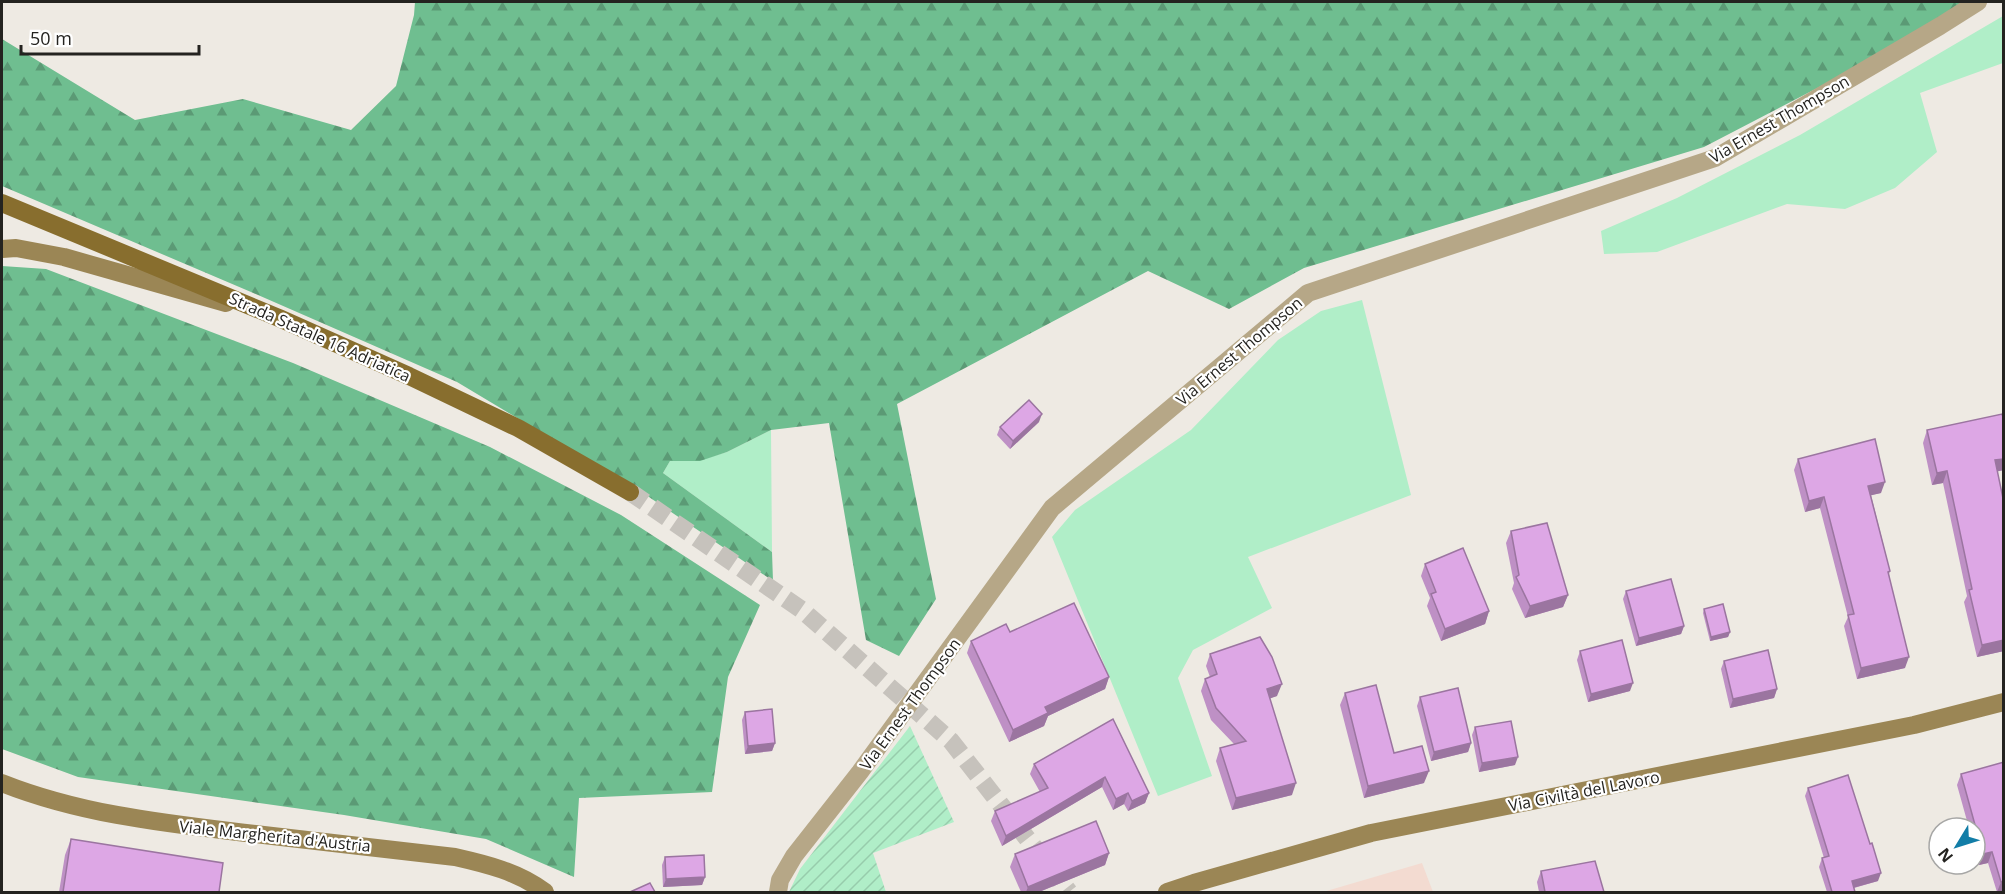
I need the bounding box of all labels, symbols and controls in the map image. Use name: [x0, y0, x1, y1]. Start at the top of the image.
scale bar: [21, 18, 200, 56]
text: 50 m: [30, 26, 72, 50]
street label: Via Ernest Thompson: [1705, 70, 1853, 168]
street label: Strada Statale 16 Adriatica: [226, 287, 414, 387]
street label: Via Ernest Thompson: [1171, 292, 1307, 410]
street label: Via Ernest Thompson: [855, 634, 965, 774]
street label: Via Civiltà del Lavoro: [1507, 766, 1661, 816]
street label: Viale Margherita d'Austria: [178, 815, 372, 857]
north arrow: [1927, 816, 1987, 876]
text: N: [1933, 843, 1958, 867]

